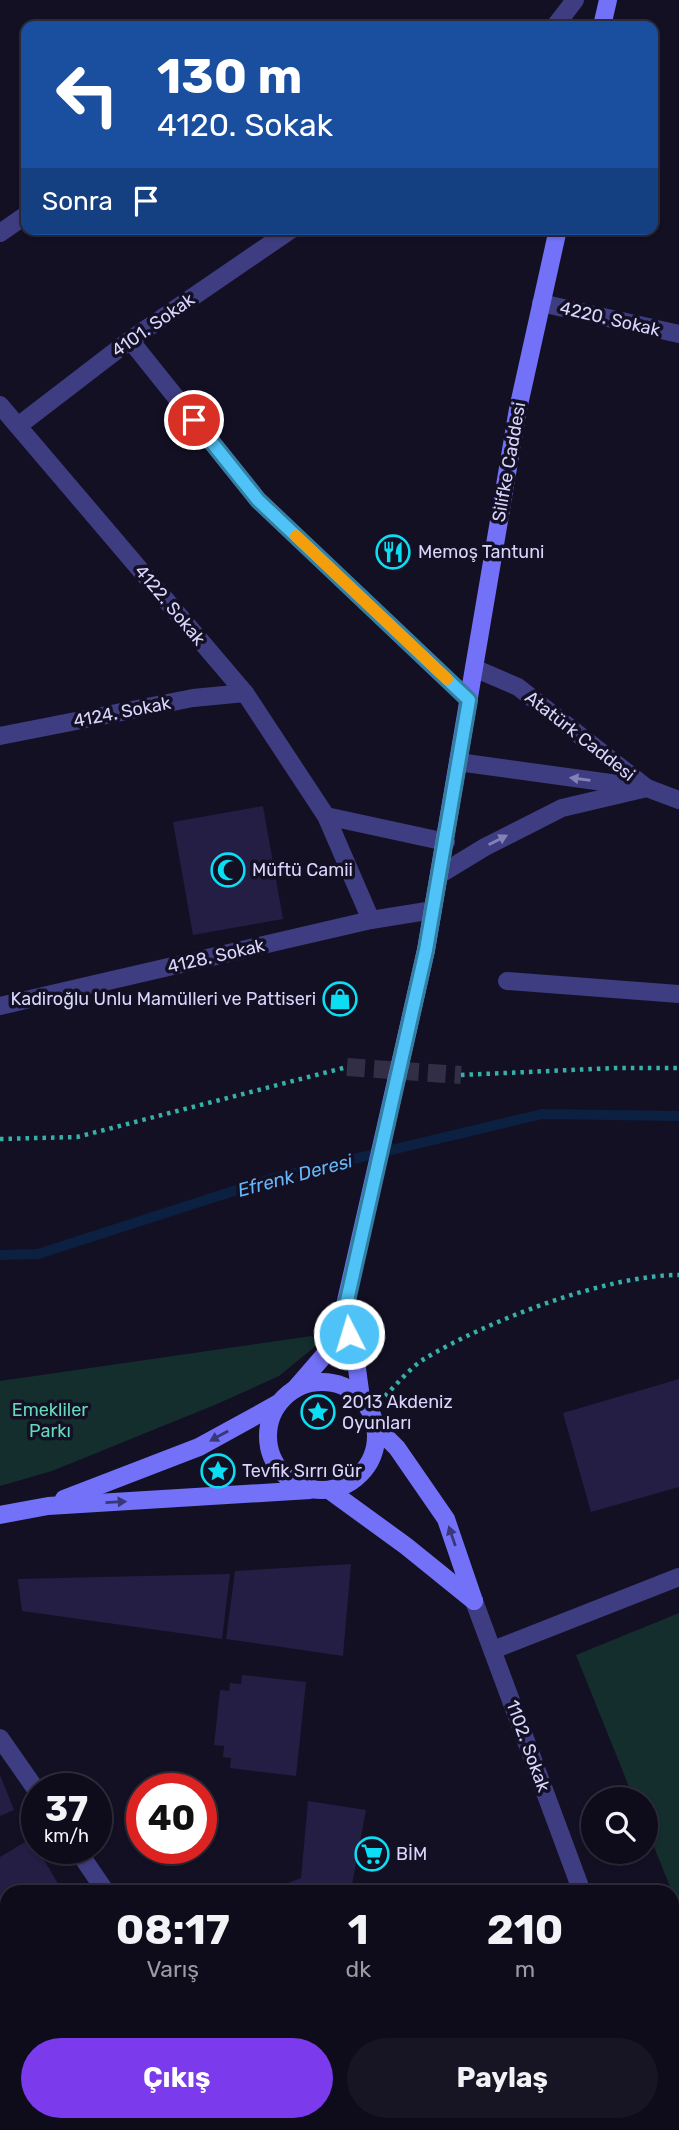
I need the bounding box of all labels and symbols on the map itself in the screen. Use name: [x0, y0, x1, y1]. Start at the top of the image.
street label: 4101. Sokak: [107, 288, 199, 362]
street label: 4220. Sokak: [558, 297, 663, 341]
pin: [164, 390, 224, 450]
street label: Silifke Caddesi: [488, 400, 530, 524]
restaurant icon: Memoş Tantuni: [374, 533, 412, 571]
place label: Memoş Tantuni: [418, 541, 544, 563]
street label: 4122. Sokak: [130, 560, 211, 650]
street label: Atatürk Caddesi: [521, 686, 639, 786]
street label: 4124. Sokak: [71, 692, 173, 732]
one-way arrow: [568, 773, 590, 784]
one-way arrow: [488, 835, 508, 846]
mosque icon: Müftü Camii: [209, 851, 247, 889]
place label: Müftü Camii: [252, 859, 353, 881]
street label: 4128. Sokak: [165, 934, 267, 978]
shop icon: Kadiroğlu Unlu Mamülleri ve Pattiseri: [321, 980, 359, 1018]
place label: Kadiroğlu Unlu Mamülleri ve Pattiseri: [11, 988, 316, 1010]
water label: Efrenk Deresi: [235, 1149, 355, 1202]
position arrow: [312, 1297, 386, 1371]
place label: 2013 Akdeniz Oyunları: [342, 1391, 453, 1434]
place icon: 2013 Akdeniz Oyunları: [299, 1393, 337, 1431]
park label: Emekliler Parkı: [12, 1399, 88, 1442]
one-way arrow: [210, 1430, 229, 1442]
place icon: Tevfik Sırrı Gür: [199, 1452, 237, 1490]
place label: Tevfik Sırrı Gür: [242, 1460, 362, 1482]
one-way arrow: [105, 1496, 127, 1507]
one-way arrow: [446, 1525, 457, 1546]
street label: 1102. Sokak: [501, 1697, 555, 1796]
speed limit sign: 40: [126, 1773, 217, 1864]
supermarket icon: BİM: [353, 1835, 391, 1873]
place label: BİM: [396, 1843, 427, 1865]

